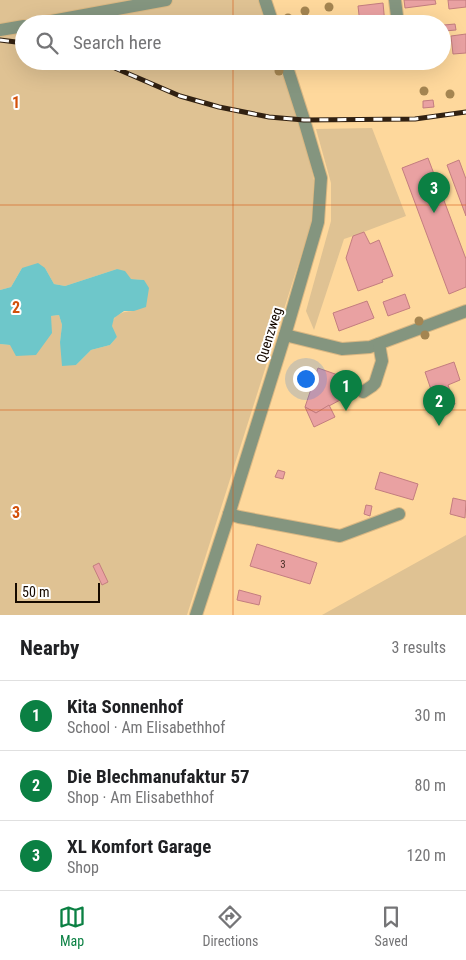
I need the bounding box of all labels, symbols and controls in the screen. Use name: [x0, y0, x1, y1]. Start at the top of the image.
search box: [15, 15, 451, 70]
icon: search: [33, 29, 61, 57]
text: Search here: [73, 31, 161, 54]
text: 1: [12, 93, 20, 112]
pin: 3: [418, 172, 450, 213]
text: 2: [12, 298, 20, 317]
street label: Quenzweg: [253, 305, 285, 365]
your location: [293, 366, 319, 392]
pin: 1: [330, 370, 362, 411]
pin: 2: [423, 385, 455, 426]
text: 3: [12, 503, 20, 522]
house number: 3: [280, 558, 286, 571]
scale bar: [15, 580, 100, 603]
text: 50 m: [22, 584, 50, 600]
text: Nearby: [20, 636, 79, 660]
text: 3 results: [391, 638, 446, 657]
text: Kita Sonnenhof: [67, 695, 183, 718]
text: 1: [32, 706, 40, 725]
text: 30 m: [414, 706, 446, 725]
text: School · Am Elisabethhof: [67, 718, 225, 737]
text: Die Blechmanufaktur 57: [67, 765, 250, 788]
text: 2: [32, 776, 40, 795]
text: 80 m: [414, 776, 446, 795]
text: Shop · Am Elisabethhof: [67, 788, 214, 807]
text: XL Komfort Garage: [67, 835, 211, 858]
text: 3: [32, 846, 40, 865]
text: 120 m: [407, 846, 446, 865]
text: Shop: [67, 858, 99, 877]
tab: Map: [58, 903, 86, 949]
tab: Directions: [202, 903, 258, 949]
tab: Saved: [375, 903, 408, 949]

